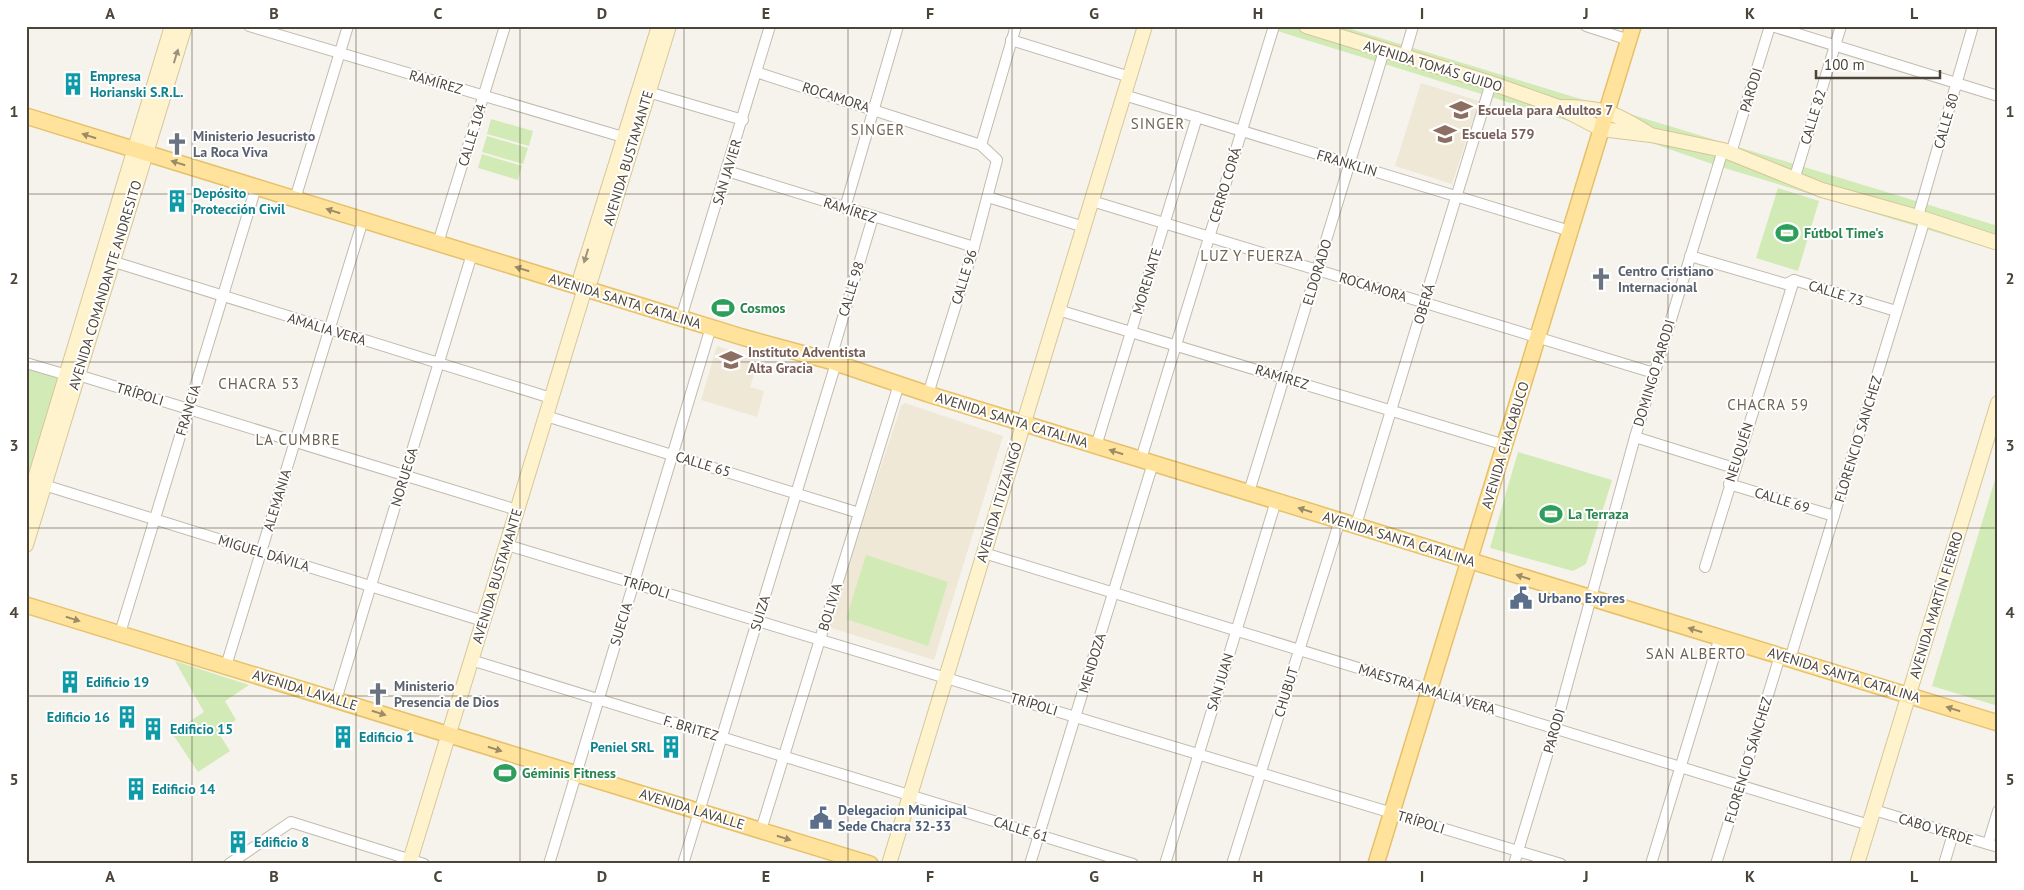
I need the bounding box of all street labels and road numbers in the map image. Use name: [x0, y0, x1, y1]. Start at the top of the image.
street label: AVENIDA TOMÁS GUIDO: [1362, 36, 1504, 96]
street label: RAMÍREZ: [407, 66, 465, 98]
street label: PARODI: [1736, 66, 1766, 114]
street label: ROCAMORA: [800, 78, 873, 117]
street label: CALLE 82: [1796, 87, 1830, 147]
street label: AVENIDA BUSTAMANTE: [599, 88, 657, 228]
street label: CALLE 80: [1930, 91, 1963, 151]
street label: CALLE 104: [454, 101, 490, 168]
street label: SAN JAVIER: [708, 137, 746, 207]
street label: CERRO CORÁ: [1205, 144, 1245, 225]
street label: FRANKLIN: [1315, 145, 1379, 181]
street label: AVENIDA COMANDANTE ANDRESITO: [64, 178, 146, 392]
street label: RAMÍREZ: [821, 193, 879, 227]
street label: ELDORADO: [1298, 237, 1336, 307]
street label: MORENATE: [1128, 246, 1166, 316]
street label: CALLE 96: [947, 247, 981, 307]
street label: CALLE 98: [834, 259, 868, 319]
street label: ROCAMORA: [1337, 268, 1410, 306]
street label: AVENIDA SANTA CATALINA: [546, 269, 704, 333]
street label: CALLE 73: [1806, 276, 1866, 310]
street label: OBERÁ: [1409, 281, 1439, 326]
street label: AMALIA VERA: [285, 309, 369, 350]
street label: DOMINGO PARODI: [1629, 317, 1679, 429]
street label: RAMÍREZ: [1253, 360, 1311, 394]
street label: FLORENCIO SANCHEZ: [1830, 373, 1886, 504]
street label: TRÍPOLI: [114, 378, 166, 410]
street label: AVENIDA CHACABUCO: [1477, 379, 1533, 511]
street label: FRANCIA: [172, 381, 205, 438]
street label: AVENIDA SANTA CATALINA: [933, 388, 1091, 452]
street label: NEUQUÉN: [1721, 420, 1757, 484]
street label: AVENIDA ITUZAINGÓ: [972, 440, 1026, 564]
street label: NORUEGA: [387, 445, 422, 509]
street label: CALLE 65: [673, 447, 733, 481]
street label: ALEMANIA: [259, 466, 295, 533]
street label: CALLE 69: [1752, 483, 1812, 517]
street label: AVENIDA BUSTAMANTE: [468, 506, 526, 646]
street label: AVENIDA SANTA CATALINA: [1320, 507, 1478, 571]
street label: AVENIDA MARTÍN FIERRO: [1905, 529, 1967, 681]
street label: MIGUEL DÁVILA: [216, 531, 313, 576]
street label: TRÍPOLI: [620, 571, 672, 603]
street label: BOLIVIA: [814, 580, 846, 633]
street label: SUIZA: [746, 592, 774, 633]
street label: SUECIA: [606, 599, 636, 648]
street label: MENDOZA: [1074, 630, 1110, 695]
street label: AVENIDA SANTA CATALINA: [1765, 643, 1923, 707]
street label: SAN JUAN: [1203, 651, 1237, 713]
street label: MAESTRA AMALIA VERA: [1356, 660, 1498, 719]
street label: CHUBUT: [1270, 664, 1302, 719]
street label: AVENIDA LAVALLE: [250, 665, 360, 715]
street label: TRÍPOLI: [1008, 688, 1060, 720]
street label: FLORENCIO SÁNCHEZ: [1720, 694, 1776, 825]
street label: PARODI: [1539, 707, 1569, 755]
street label: F. BRITEZ: [661, 711, 721, 745]
street label: AVENIDA LAVALLE: [637, 784, 747, 834]
street label: TRÍPOLI: [1395, 806, 1447, 838]
street label: CABO VERDE: [1896, 809, 1976, 849]
street label: CALLE 61: [991, 812, 1051, 846]

